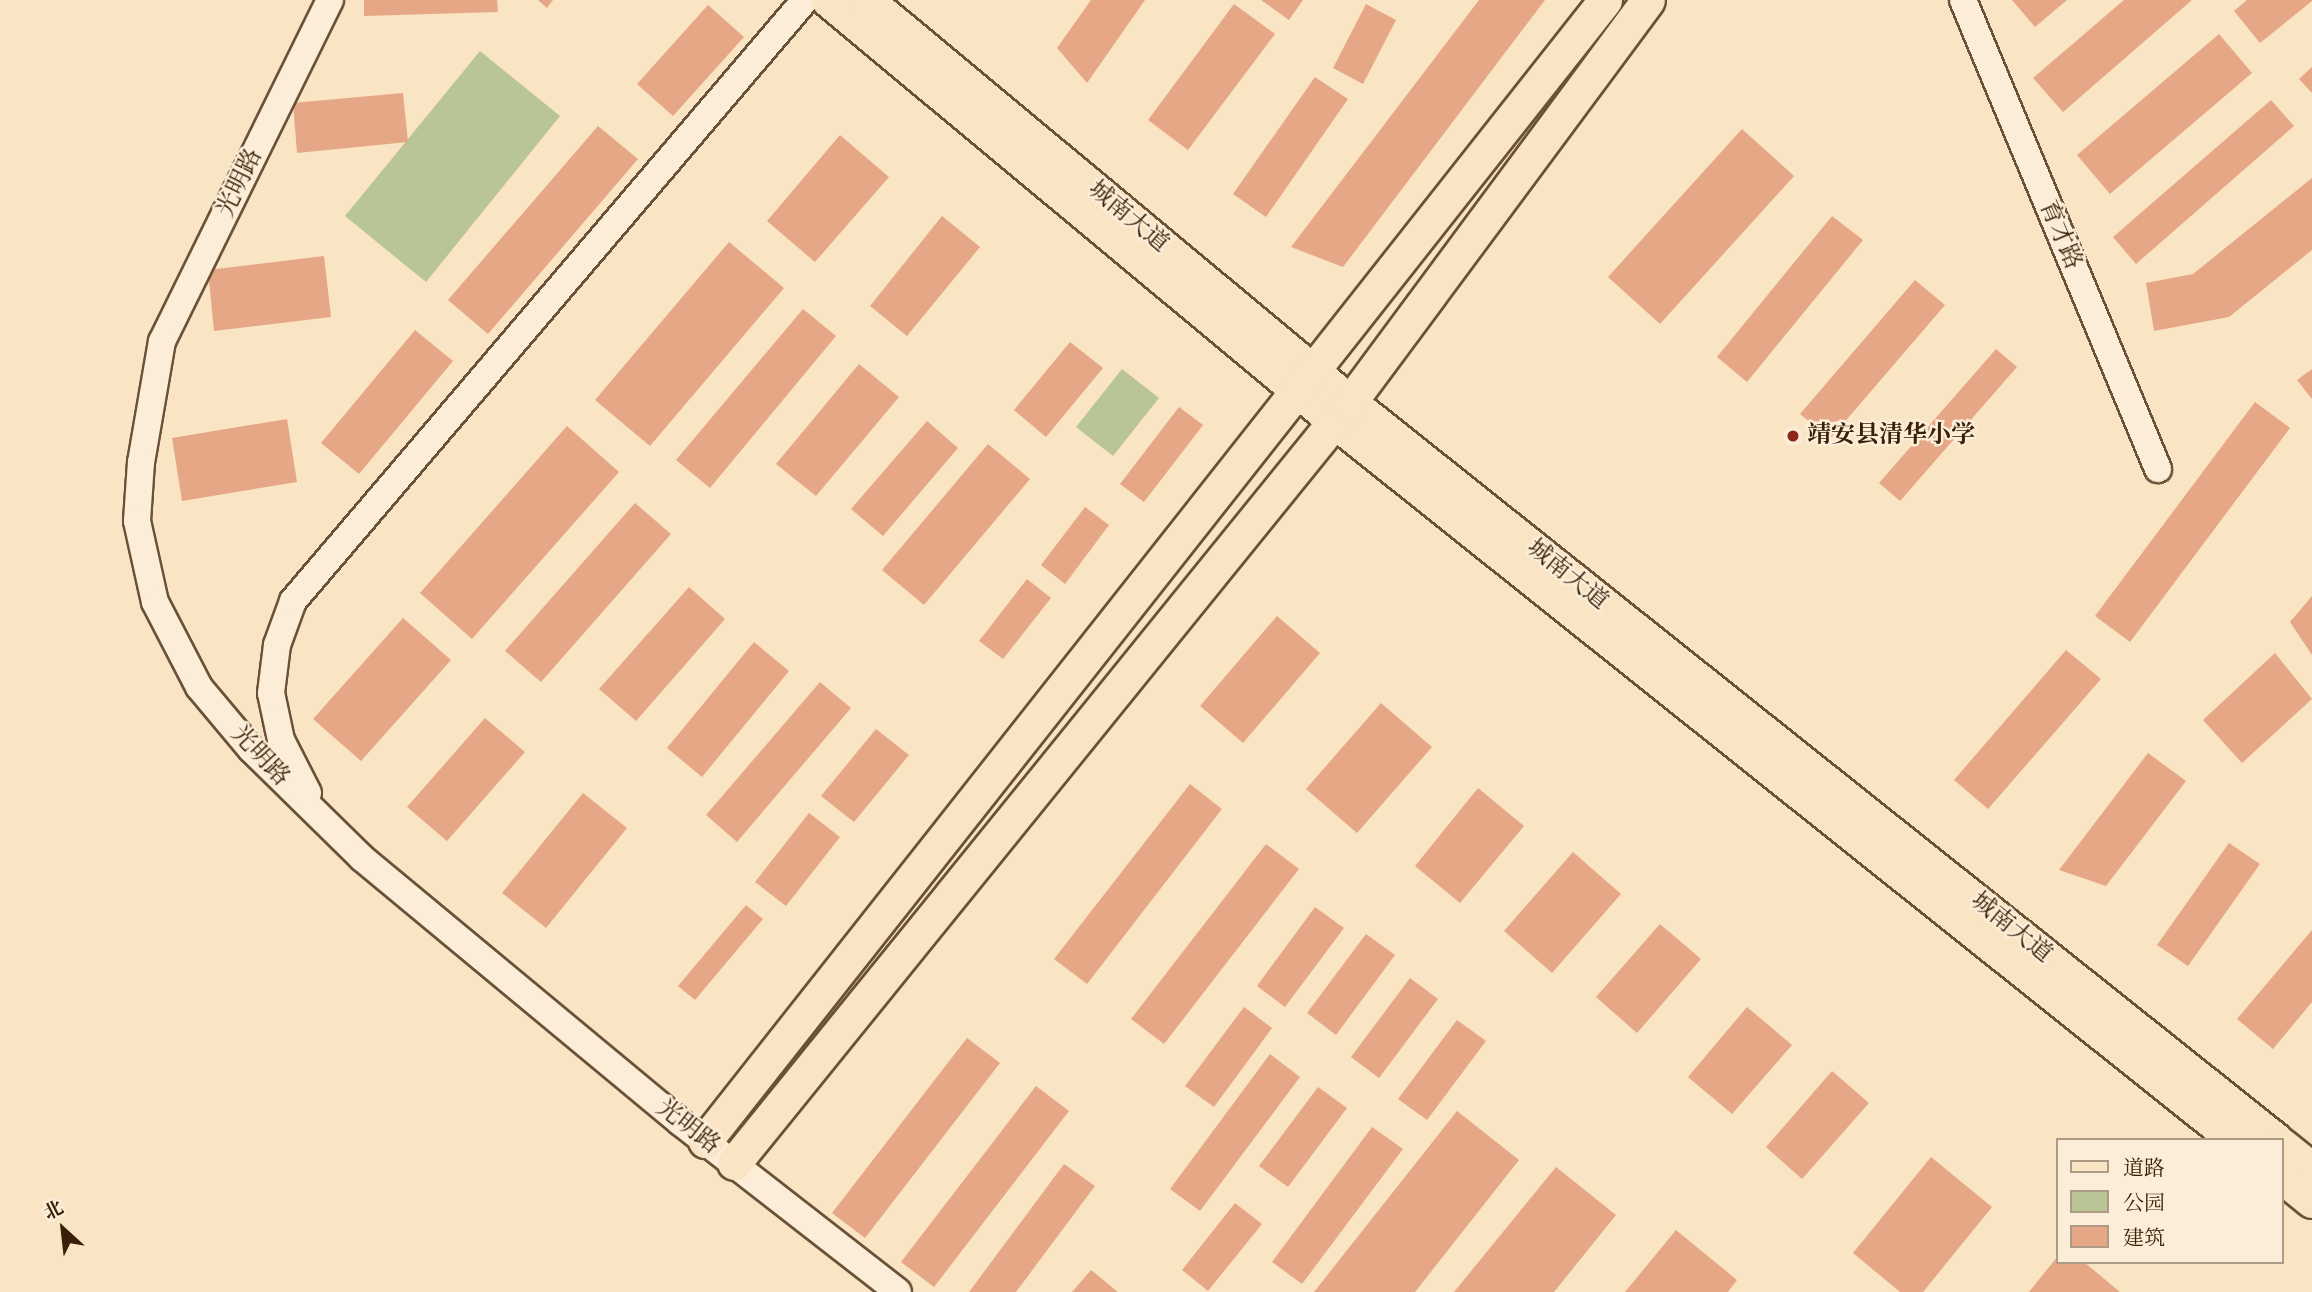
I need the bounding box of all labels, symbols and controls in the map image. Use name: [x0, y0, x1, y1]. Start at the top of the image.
street label: 光明路: [211, 144, 269, 222]
street label: 城南大道: [1082, 175, 1174, 259]
street label: 育才路: [2033, 196, 2087, 274]
place label: 靖安县清华小学: [1807, 422, 1975, 450]
marker: 靖安县清华小学: [1785, 428, 1801, 444]
street label: 城南大道: [1521, 534, 1613, 616]
street label: 光明路: [225, 720, 295, 792]
street label: 城南大道: [1965, 887, 2057, 969]
street label: 光明路: [651, 1093, 725, 1161]
legend: [2056, 1138, 2284, 1264]
text: 道路: [2123, 1156, 2165, 1182]
text: 公园: [2123, 1191, 2165, 1217]
north arrow: [28, 1194, 98, 1264]
text: 北: [40, 1195, 67, 1225]
text: 建筑: [2123, 1226, 2165, 1252]

